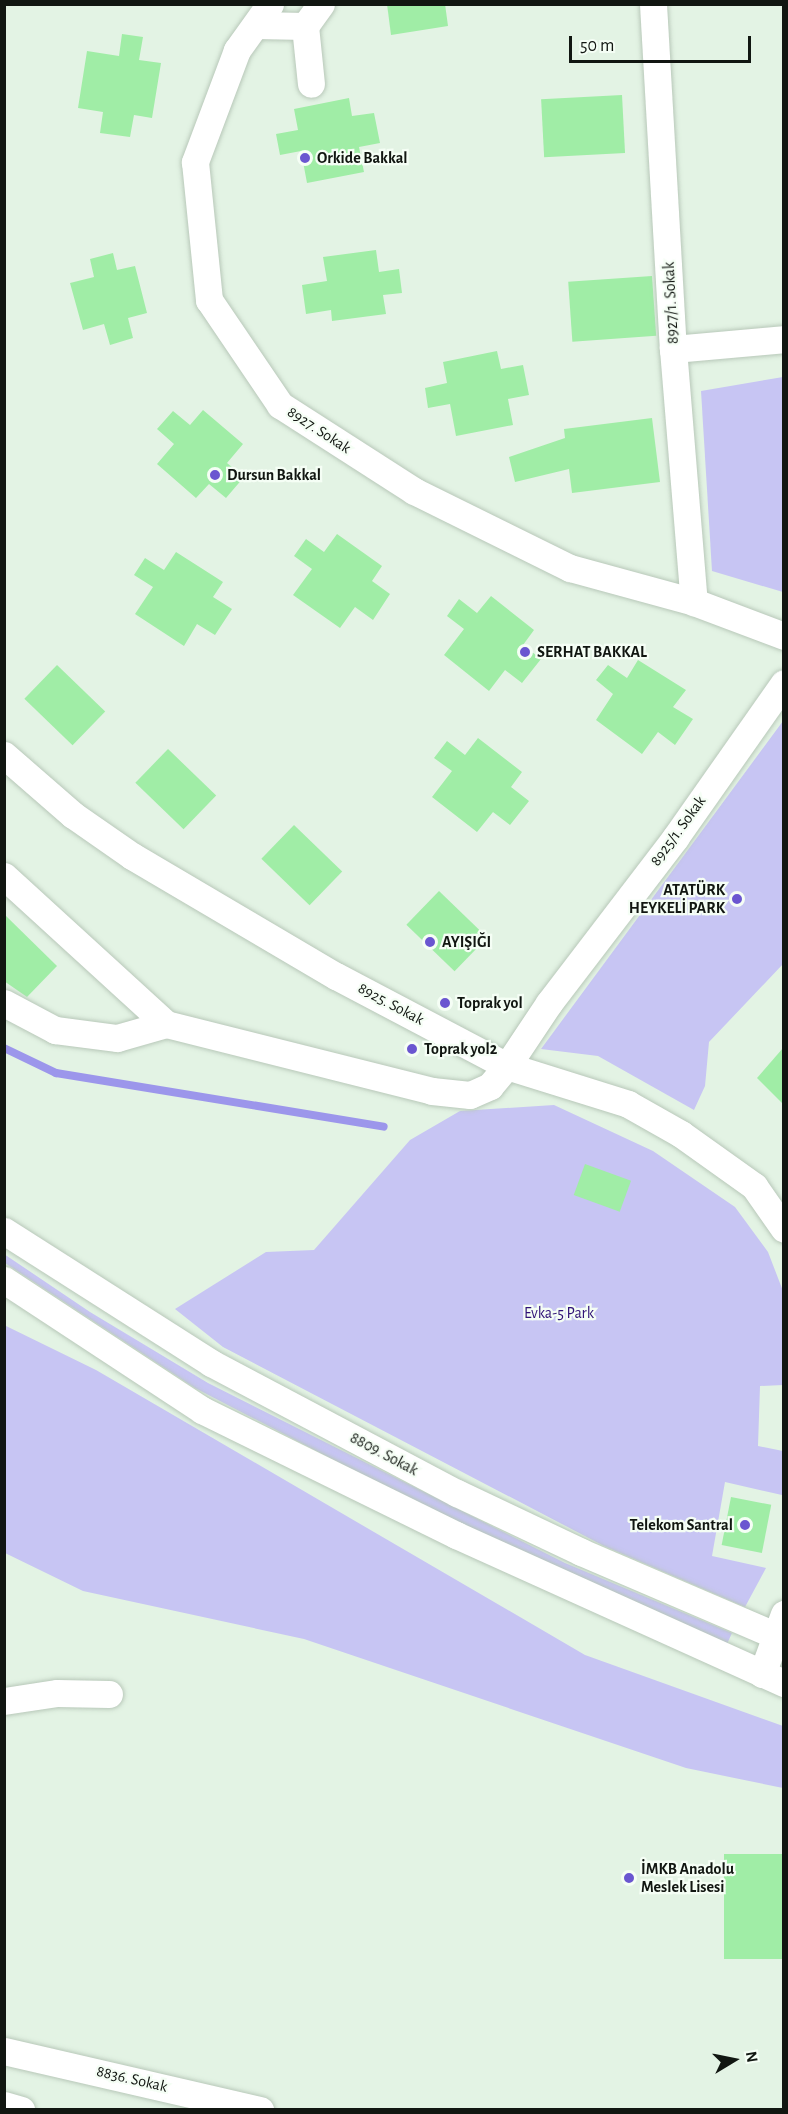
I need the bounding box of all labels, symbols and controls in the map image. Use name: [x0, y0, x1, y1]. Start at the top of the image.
scale bar: [572, 24, 754, 62]
text: 50 m: [580, 37, 614, 55]
place label: Orkide Bakkal: [317, 148, 408, 168]
marker: Orkide Bakkal: [298, 151, 312, 165]
street label: 8927/1. Sokak: [659, 261, 683, 345]
street label: 8927. Sokak: [284, 402, 354, 458]
place label: Dursun Bakkal: [227, 465, 321, 485]
marker: Dursun Bakkal: [208, 468, 222, 482]
place label: SERHAT BAKKAL: [537, 642, 647, 662]
marker: SERHAT BAKKAL: [518, 645, 532, 659]
street label: 8925/1. Sokak: [646, 792, 710, 870]
place label: ATATÜRK HEYKELİ PARK: [629, 880, 725, 918]
marker: ATATÜRK HEYKELİ PARK: [730, 892, 744, 906]
place label: AYIŞIĞI: [442, 932, 491, 952]
marker: AYIŞIĞI: [423, 935, 437, 949]
street label: 8925. Sokak: [355, 979, 427, 1029]
place label: Toprak yol: [457, 993, 523, 1013]
marker: Toprak yol: [438, 996, 452, 1010]
place label: Toprak yol2: [424, 1039, 497, 1059]
marker: Toprak yol2: [405, 1042, 419, 1056]
park label: Evka-5 Park: [524, 1303, 594, 1323]
street label: 8809. Sokak: [347, 1428, 421, 1480]
place label: Telekom Santral: [629, 1515, 733, 1535]
marker: Telekom Santral: [738, 1518, 752, 1532]
place label: İMKB Anadolu Meslek Lisesi: [641, 1859, 734, 1897]
marker: İMKB Anadolu Meslek Lisesi: [622, 1871, 636, 1885]
north arrow: [704, 2030, 764, 2090]
text: N: [743, 2050, 761, 2064]
street label: 8836. Sokak: [95, 2062, 169, 2096]

